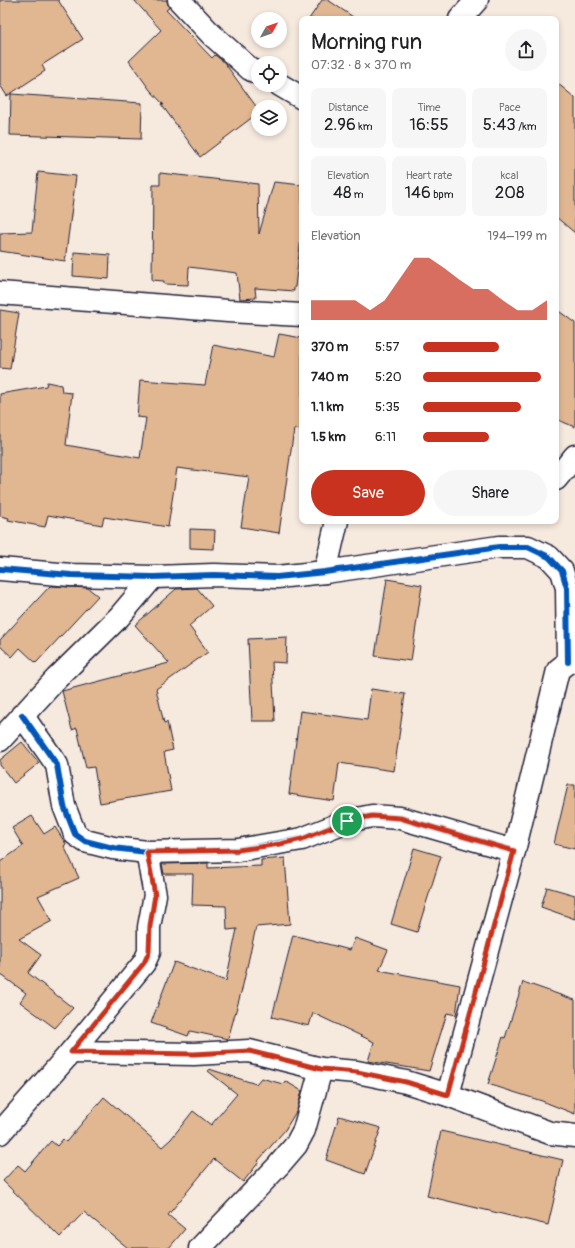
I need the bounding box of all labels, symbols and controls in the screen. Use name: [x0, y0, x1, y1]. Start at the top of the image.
north arrow: [251, 12, 287, 48]
map controls: [251, 12, 287, 136]
text: Morning run: [311, 28, 422, 56]
button: share: [505, 29, 547, 71]
button: locate: [251, 56, 287, 92]
text: 07:32 · 8 × 370 m: [311, 57, 411, 73]
button: layers: [251, 100, 287, 136]
text: Distance: [328, 101, 368, 114]
text: Time: [417, 101, 440, 114]
text: Pace: [499, 101, 521, 114]
text: 2.96: [324, 114, 356, 135]
text: 16:55: [409, 114, 449, 135]
text: 5:43: [483, 114, 516, 135]
text: km: [356, 120, 373, 133]
text: /km: [516, 120, 537, 133]
text: Elevation: [327, 169, 369, 182]
text: Heart rate: [406, 169, 452, 182]
text: kcal: [501, 169, 519, 182]
text: 48: [333, 182, 351, 203]
text: 146: [404, 182, 431, 203]
text: 208: [495, 182, 525, 203]
text: m: [351, 188, 364, 201]
text: bpm: [431, 188, 454, 201]
text: Elevation: [311, 228, 361, 244]
text: 194–199 m: [487, 228, 547, 244]
text: 370 m: [311, 339, 348, 355]
text: 5:57: [375, 339, 399, 355]
text: 740 m: [311, 369, 349, 385]
text: 5:20: [375, 369, 402, 385]
text: 1.1 km: [311, 399, 344, 415]
text: 5:35: [375, 399, 400, 415]
text: 1.5 km: [311, 429, 346, 445]
text: 6:11: [375, 429, 396, 445]
button: Save: [311, 470, 425, 516]
button: Share: [433, 470, 547, 516]
pin: [330, 804, 364, 838]
icon: arrive: [336, 810, 358, 832]

